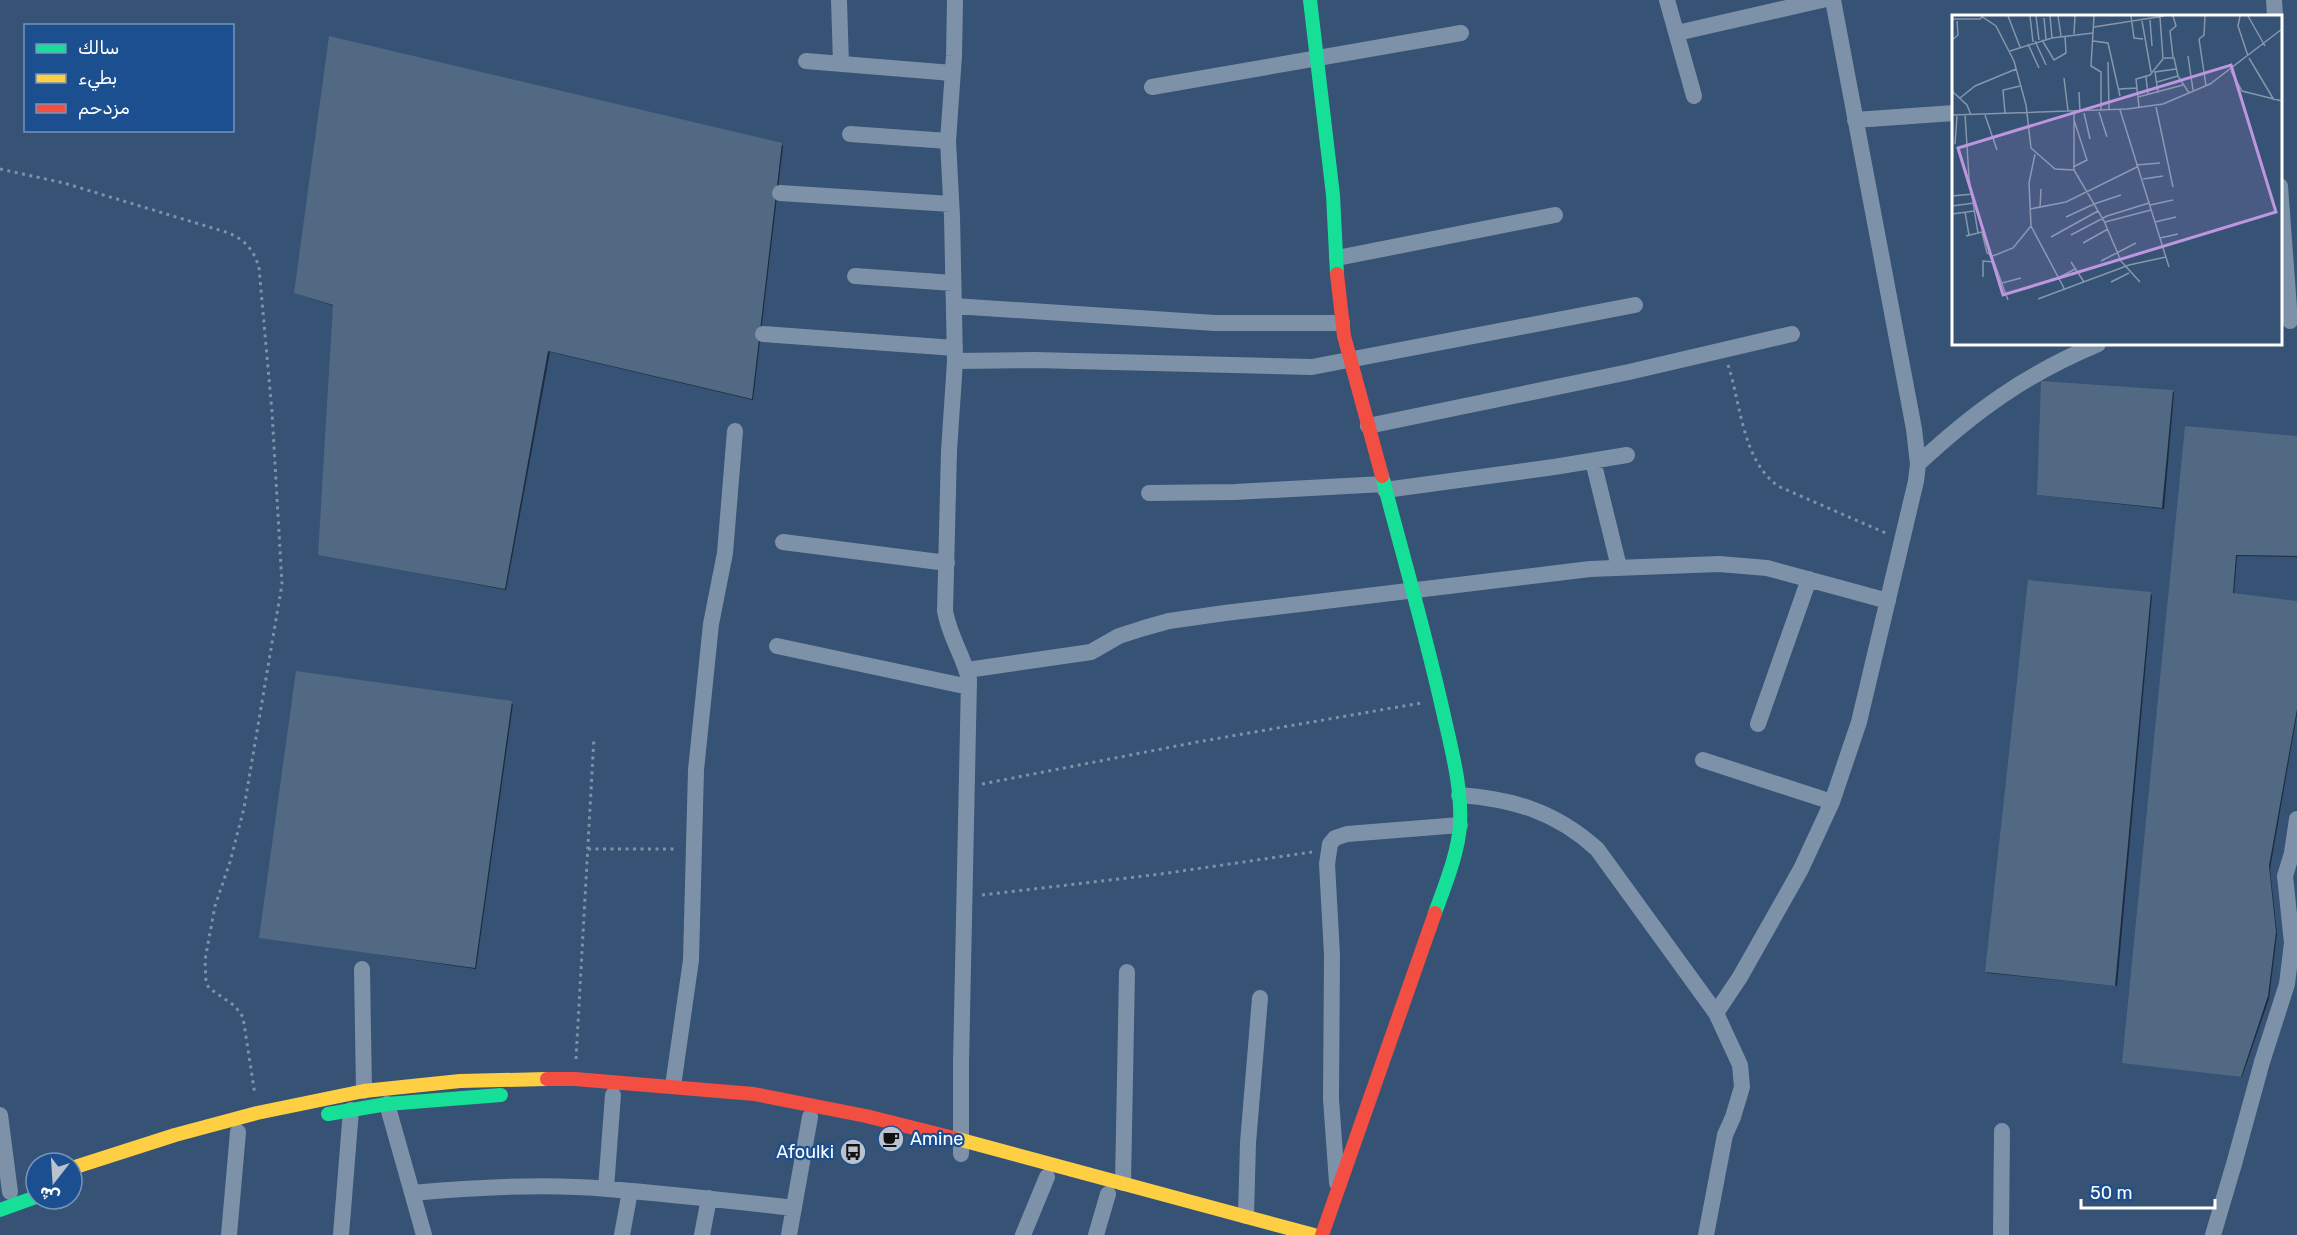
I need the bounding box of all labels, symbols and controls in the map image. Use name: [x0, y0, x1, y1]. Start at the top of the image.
inset map: [1952, 15, 2282, 345]
legend: [24, 24, 234, 132]
text: سالك: [78, 37, 119, 59]
text: بطيء: [78, 67, 117, 91]
text: مزدحم: [78, 97, 130, 120]
cafe icon: Amine: [876, 1124, 906, 1154]
place label: Amine: [910, 1128, 963, 1150]
bus stop icon: Afoulki: [838, 1137, 868, 1167]
place label: Afoulki: [776, 1141, 834, 1163]
north arrow: [24, 1151, 84, 1211]
scale bar: [2081, 1172, 2214, 1210]
text: 50 m: [2090, 1182, 2133, 1204]
text: ش: [37, 1183, 62, 1207]

